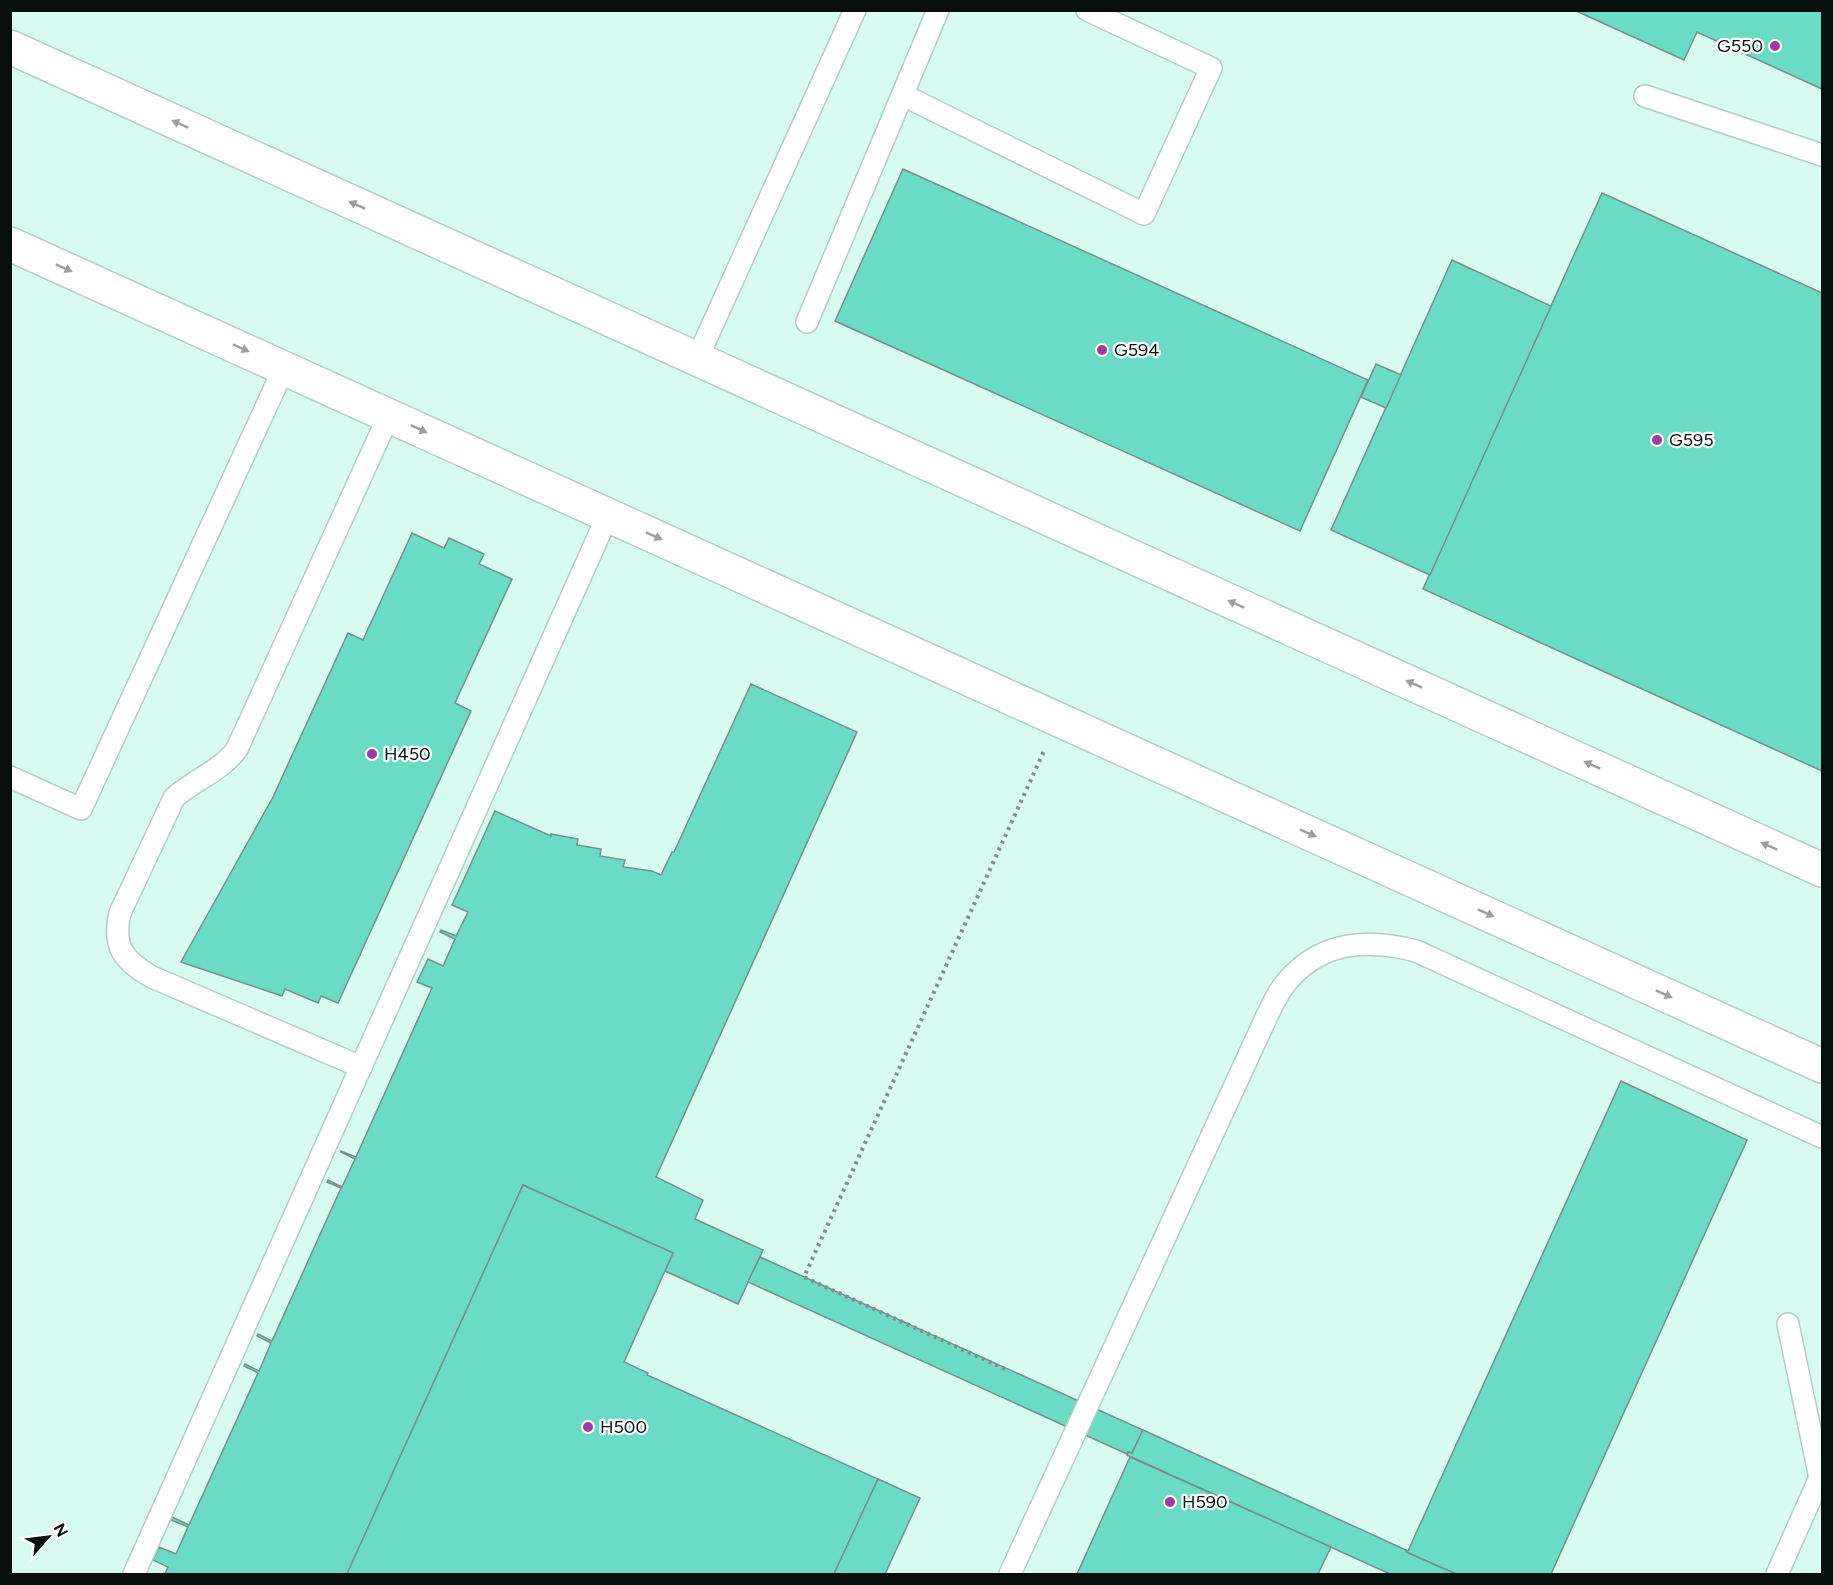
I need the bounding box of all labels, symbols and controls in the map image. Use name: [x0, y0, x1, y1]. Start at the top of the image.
place label: G550: [1717, 35, 1763, 57]
marker: G550: [1768, 39, 1782, 53]
one-way arrow: [170, 119, 188, 129]
one-way arrow: [349, 200, 366, 209]
one-way arrow: [55, 263, 72, 272]
place label: G594: [1114, 339, 1159, 361]
marker: G594: [1095, 343, 1109, 357]
one-way arrow: [233, 344, 250, 353]
one-way arrow: [410, 424, 428, 434]
place label: G595: [1669, 429, 1714, 451]
marker: G595: [1650, 433, 1664, 447]
one-way arrow: [645, 532, 662, 541]
one-way arrow: [1227, 599, 1245, 609]
one-way arrow: [1405, 679, 1423, 689]
place label: H450: [384, 743, 431, 765]
marker: H450: [365, 747, 379, 761]
one-way arrow: [1582, 760, 1600, 770]
one-way arrow: [1300, 828, 1318, 838]
one-way arrow: [1761, 841, 1778, 850]
one-way arrow: [1477, 909, 1494, 918]
one-way arrow: [1655, 989, 1672, 998]
place label: H500: [600, 1416, 647, 1438]
marker: H500: [581, 1420, 595, 1434]
place label: H590: [1182, 1491, 1228, 1513]
marker: H590: [1163, 1495, 1177, 1509]
north arrow: [18, 1507, 78, 1567]
text: N: [50, 1520, 72, 1540]

